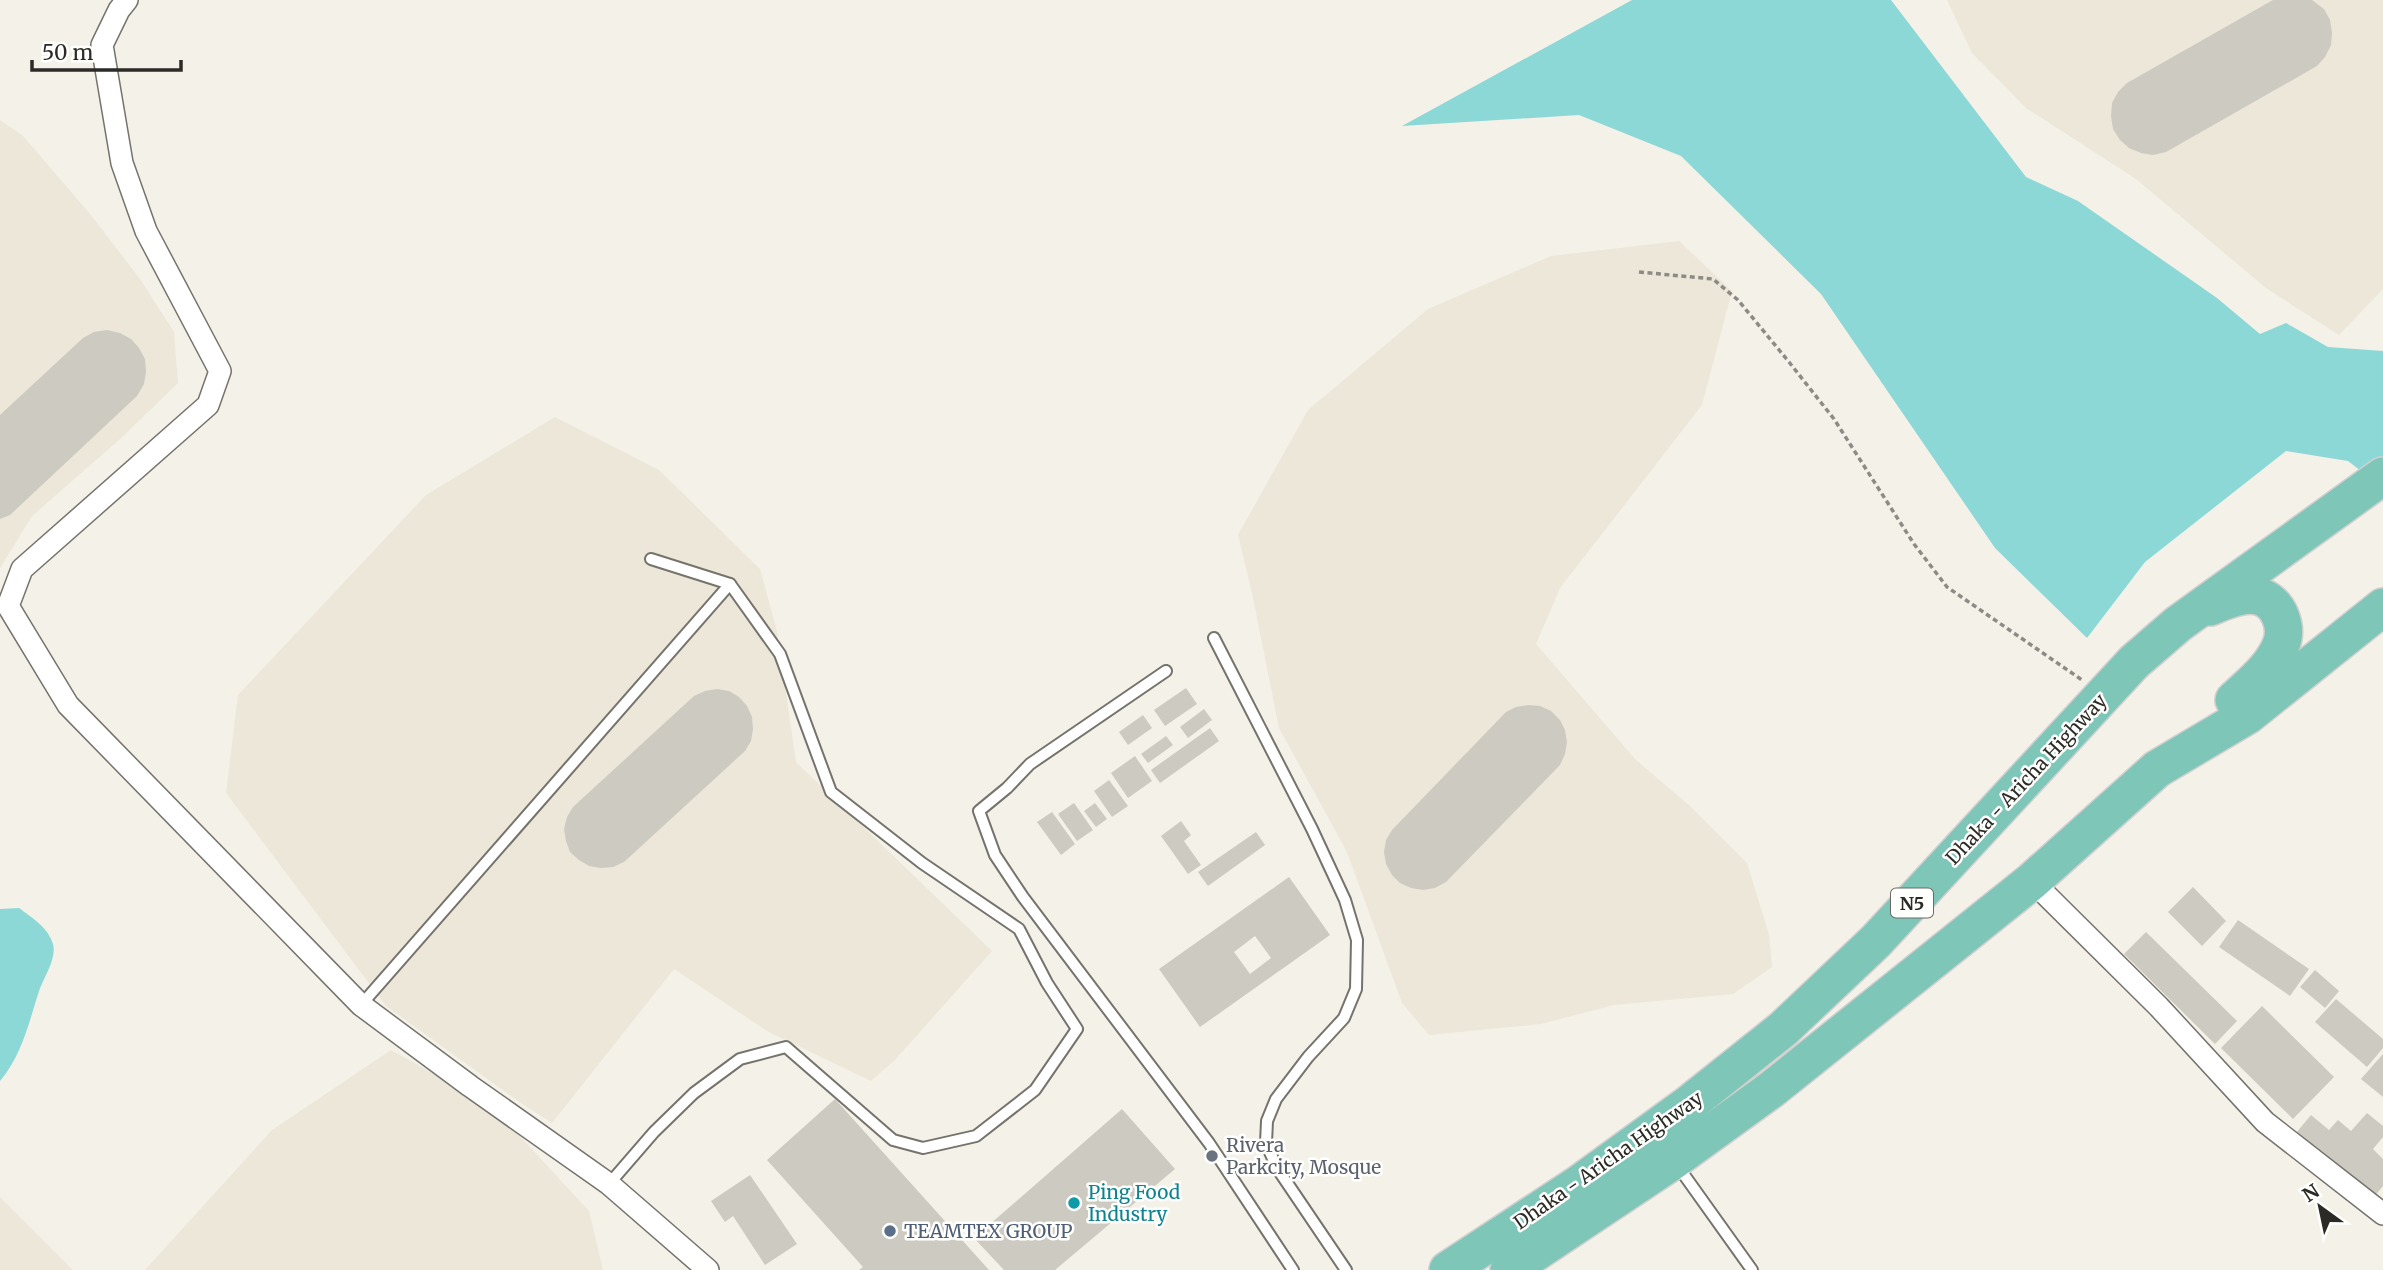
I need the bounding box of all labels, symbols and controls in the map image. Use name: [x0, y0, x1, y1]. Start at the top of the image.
scale bar: [32, 28, 180, 72]
text: 50 m: [42, 39, 93, 66]
street label: Dhaka - Aricha Highway: [1940, 688, 2112, 870]
road number: N5: [1891, 888, 1933, 918]
street label: Dhaka - Aricha Highway: [1509, 1086, 1707, 1234]
place label: Rivera Parkcity, Mosque: [1226, 1133, 1381, 1179]
marker: Rivera Parkcity, Mosque: [1204, 1148, 1220, 1164]
north arrow: [2285, 1172, 2355, 1242]
text: N: [2298, 1179, 2324, 1207]
place label: Ping Food Industry: [1088, 1180, 1180, 1226]
marker: Ping Food Industry: [1066, 1195, 1082, 1211]
place label: TEAMTEX GROUP: [904, 1219, 1072, 1243]
marker: TEAMTEX GROUP: [882, 1223, 898, 1239]

